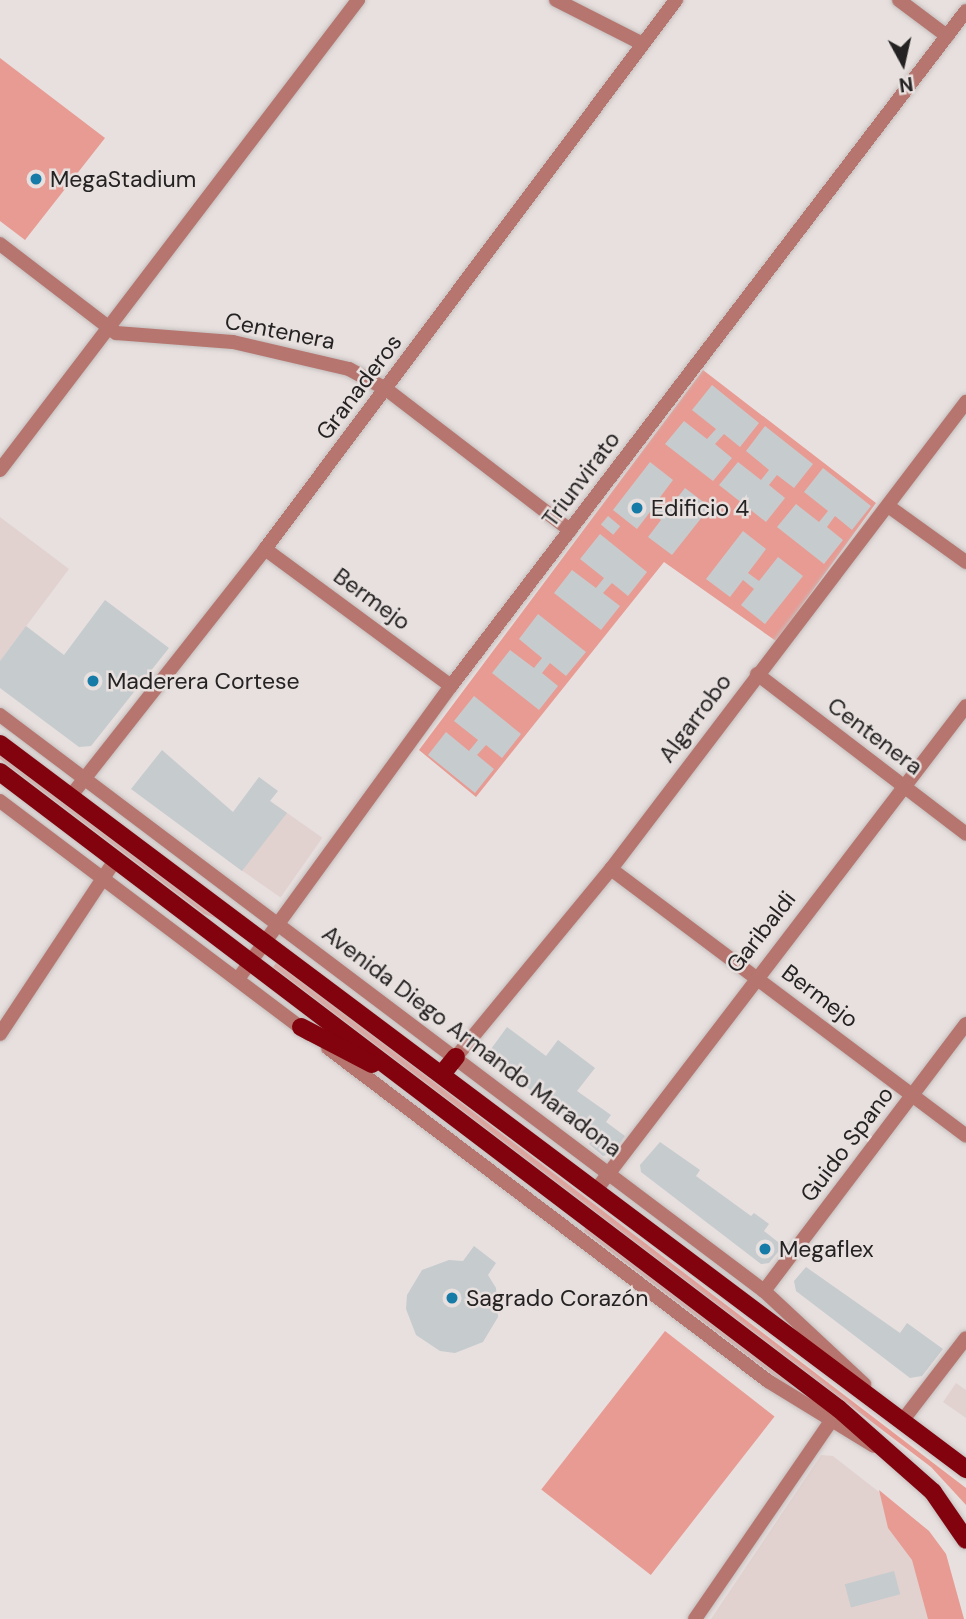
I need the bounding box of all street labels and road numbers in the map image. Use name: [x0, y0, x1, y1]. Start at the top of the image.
street label: Centenera: [222, 307, 338, 355]
street label: Granaderos: [310, 329, 408, 445]
street label: Triunvirato: [536, 426, 626, 532]
street label: Bermejo: [328, 562, 416, 636]
street label: Algarrobo: [653, 668, 737, 768]
street label: Centenera: [822, 691, 928, 781]
street label: Garibaldi: [721, 886, 801, 978]
street label: Avenida Diego Armando Maradona: [317, 919, 627, 1163]
street label: Bermejo: [776, 958, 864, 1034]
street label: Guido Spano: [795, 1081, 899, 1207]

